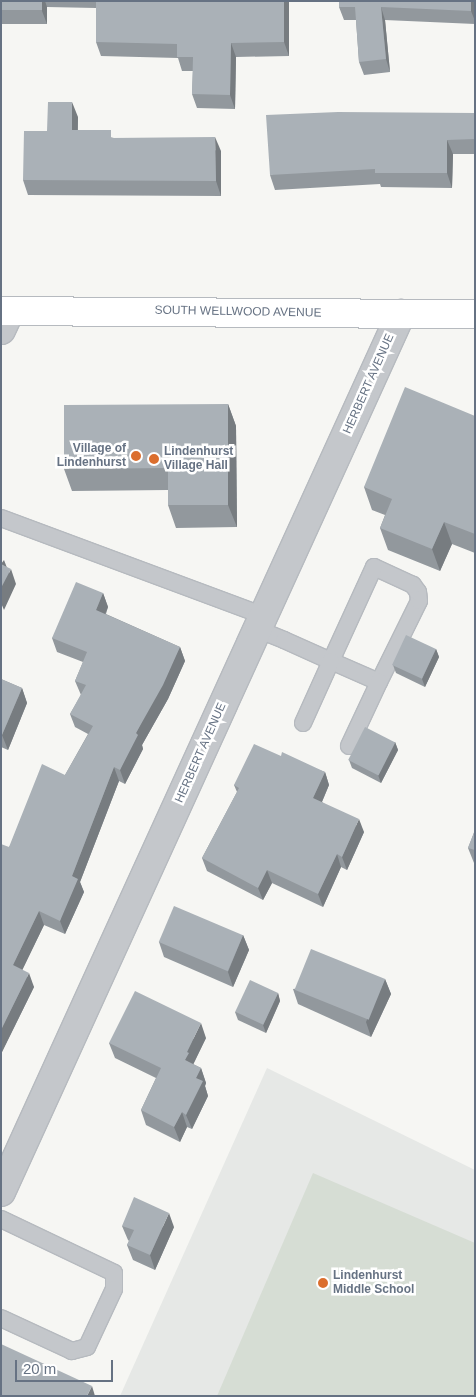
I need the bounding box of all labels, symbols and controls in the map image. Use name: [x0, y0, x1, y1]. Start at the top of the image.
street label: SOUTH WELLWOOD AVENUE: [154, 303, 322, 321]
street label: HERBERT AVENUE: [340, 331, 398, 437]
place label: Village of Lindenhurst: [57, 442, 126, 470]
place label: Lindenhurst Village Hall: [164, 445, 233, 473]
marker: Village of Lindenhurst: [130, 450, 142, 462]
marker: Lindenhurst Village Hall: [148, 453, 160, 465]
street label: HERBERT AVENUE: [172, 700, 230, 806]
place label: Lindenhurst Middle School: [333, 1269, 414, 1297]
marker: Lindenhurst Middle School: [317, 1277, 329, 1289]
scale bar: [18, 1350, 115, 1382]
text: 20 m: [23, 1360, 56, 1377]

